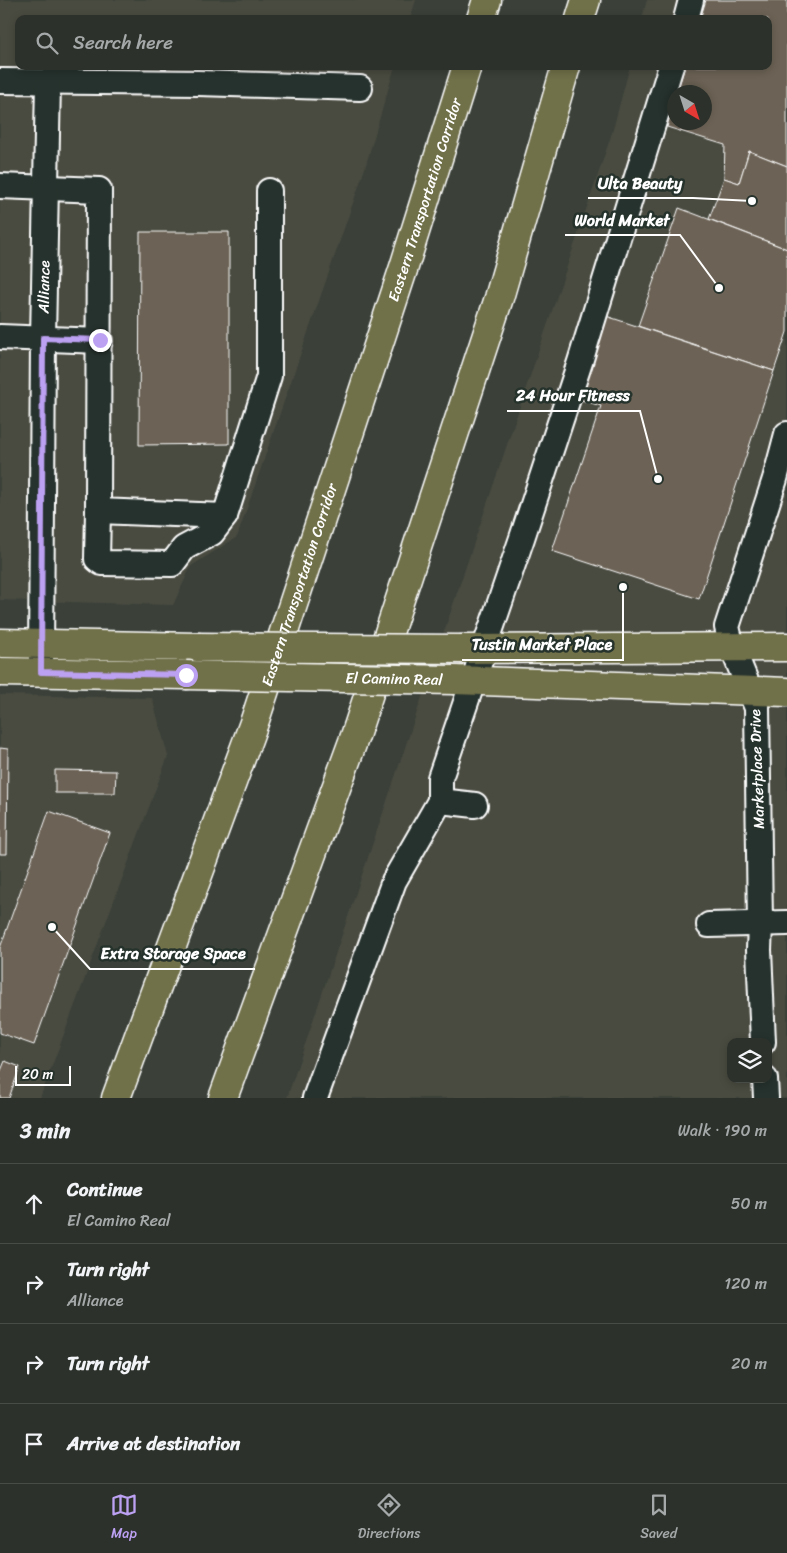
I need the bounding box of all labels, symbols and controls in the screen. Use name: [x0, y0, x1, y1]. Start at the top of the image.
search box: [15, 15, 772, 70]
text: Search here: [73, 26, 173, 59]
icon: search: [33, 29, 61, 57]
north arrow: [667, 85, 712, 130]
street label: Eastern Transportation Corridor: [380, 94, 469, 305]
callout: Ulta Beauty: [588, 167, 693, 198]
text: Ulta Beauty: [598, 169, 683, 198]
callout: World Market: [565, 204, 680, 235]
text: World Market: [574, 206, 671, 235]
street label: Alliance: [30, 260, 58, 315]
route end: [89, 329, 112, 352]
callout: 24 Hour Fitness: [507, 380, 640, 411]
text: 24 Hour Fitness: [515, 381, 631, 410]
street label: Eastern Transportation Corridor: [254, 479, 345, 690]
callout: Tustin Market Place: [462, 629, 623, 660]
text: Tustin Market Place: [472, 630, 613, 659]
route start: [175, 664, 198, 687]
street label: El Camino Real: [345, 665, 444, 693]
street label: Marketplace Drive: [742, 709, 772, 829]
callout: Extra Storage Space: [90, 938, 255, 969]
text: Extra Storage Space: [100, 939, 246, 968]
map controls: [727, 1038, 772, 1083]
button: layers: [727, 1038, 772, 1083]
text: 20 m: [22, 1062, 53, 1087]
scale bar: [15, 1063, 71, 1086]
text: 3 min: [20, 1112, 70, 1150]
text: Walk · 190 m: [678, 1116, 767, 1145]
text: Continue: [67, 1173, 143, 1206]
text: 50 m: [731, 1189, 767, 1218]
icon: ahead: [20, 1190, 48, 1218]
text: El Camino Real: [67, 1206, 171, 1235]
text: Turn right: [67, 1253, 149, 1286]
text: 120 m: [724, 1269, 767, 1298]
icon: right: [20, 1270, 48, 1298]
text: Alliance: [67, 1286, 123, 1315]
text: Turn right: [67, 1347, 149, 1380]
text: 20 m: [731, 1349, 767, 1378]
icon: right: [20, 1350, 48, 1378]
text: Arrive at destination: [67, 1427, 240, 1460]
icon: arrive: [20, 1430, 48, 1458]
tab: Map: [110, 1491, 138, 1546]
tab: Directions: [358, 1491, 420, 1546]
tab: Saved: [640, 1491, 677, 1546]

